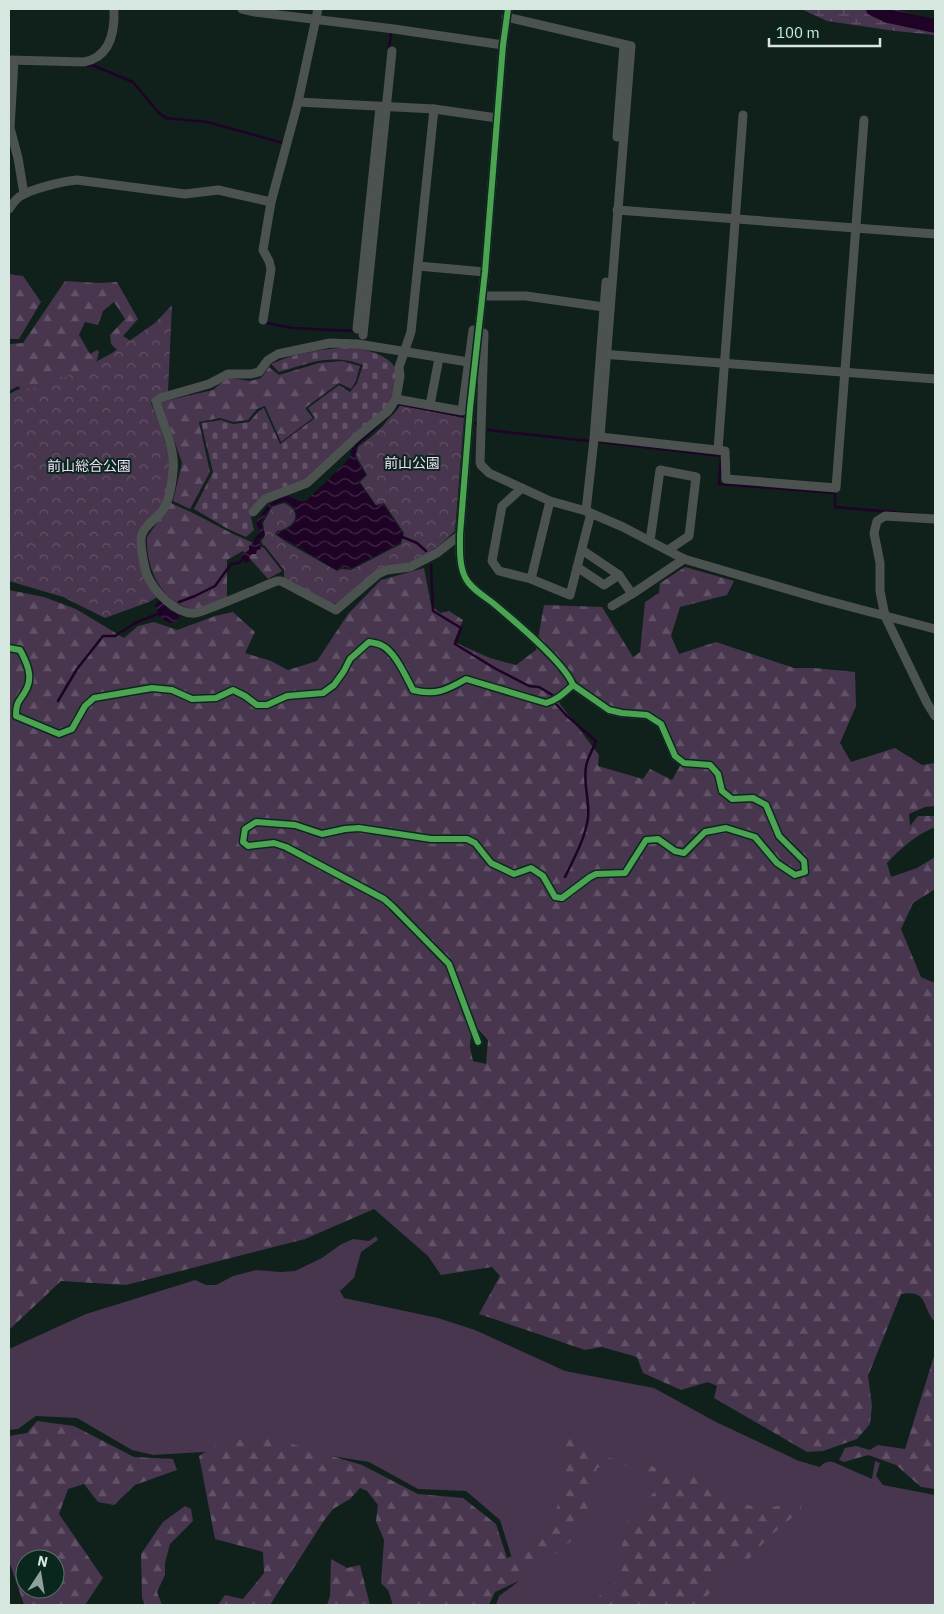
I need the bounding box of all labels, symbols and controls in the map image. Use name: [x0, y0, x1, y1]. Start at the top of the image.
scale bar: [769, 15, 880, 47]
text: 100 m: [776, 23, 820, 42]
park label: 前山公園: [384, 454, 440, 472]
park label: 前山総合公園: [47, 457, 131, 475]
north arrow: [15, 1549, 65, 1599]
text: N: [36, 1551, 50, 1571]

